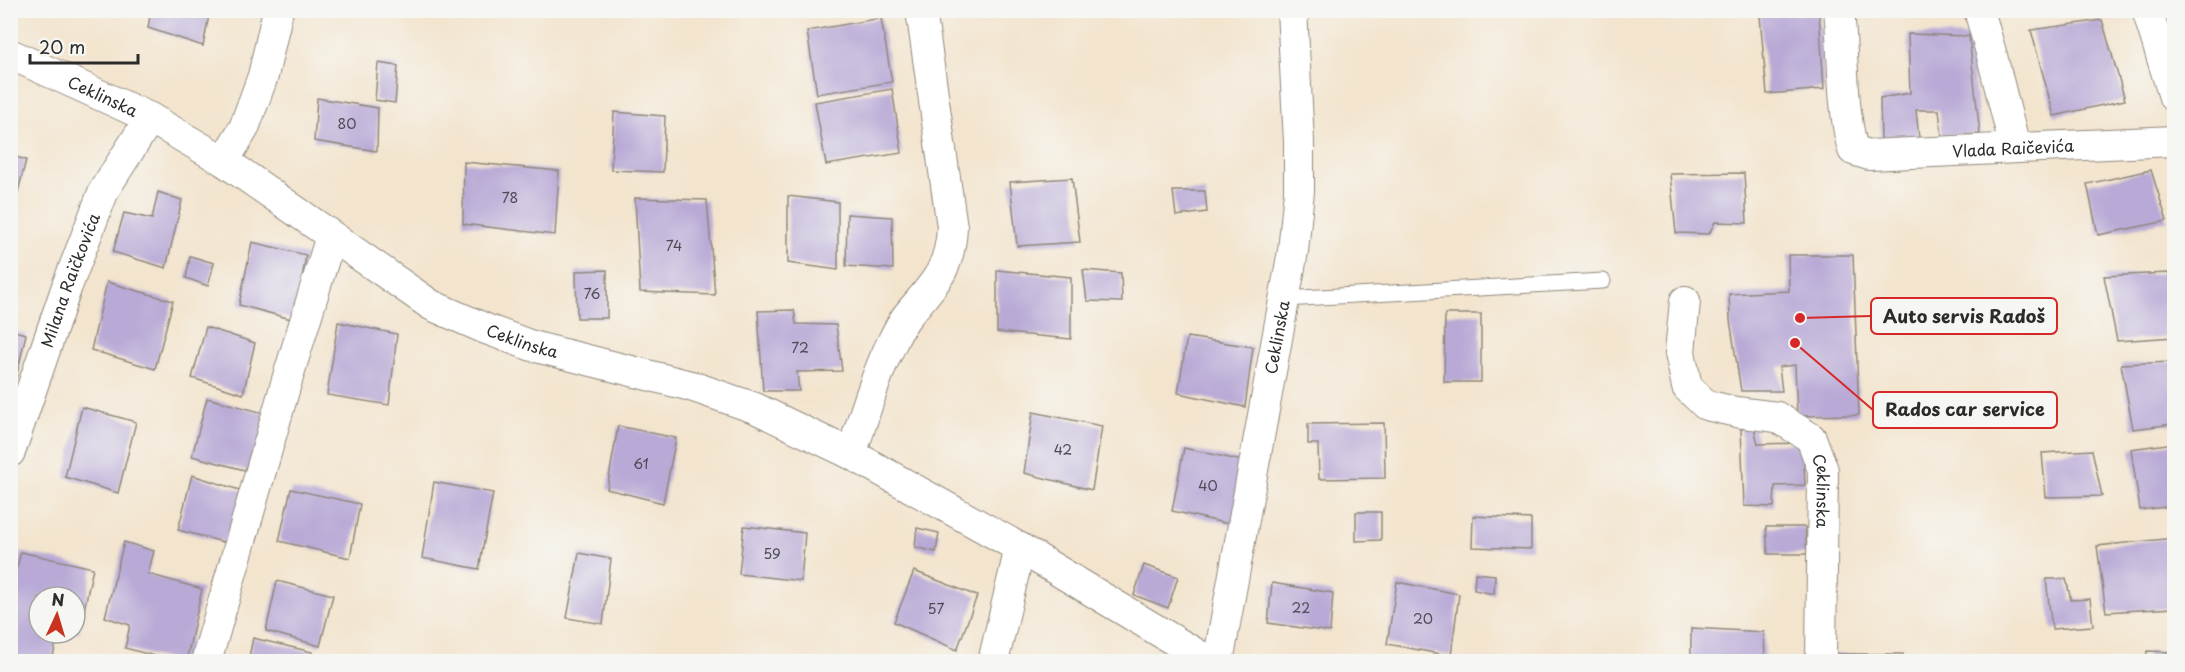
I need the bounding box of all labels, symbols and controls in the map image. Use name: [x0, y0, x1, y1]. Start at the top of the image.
scale bar: [30, 27, 138, 65]
text: 20 m: [39, 33, 85, 60]
street label: Ceklinska: [64, 69, 142, 122]
house number: 80: [338, 113, 356, 134]
street label: Vlada Raičevića: [1952, 133, 2075, 162]
house number: 78: [502, 187, 518, 208]
street label: Milana Raičkovića: [34, 209, 105, 350]
house number: 74: [666, 235, 682, 256]
house number: 76: [584, 283, 601, 304]
street label: Ceklinska: [1258, 298, 1295, 376]
callout: Auto servis Radoš: [1871, 298, 2057, 334]
text: Auto servis Radoš: [1883, 302, 2045, 329]
street label: Ceklinska: [483, 317, 561, 363]
house number: 72: [791, 337, 809, 358]
callout: Rados car service: [1873, 392, 2057, 428]
text: Rados car service: [1885, 395, 2045, 422]
house number: 42: [1054, 439, 1072, 460]
street label: Ceklinska: [1807, 450, 1837, 528]
house number: 61: [633, 453, 649, 474]
house number: 40: [1198, 475, 1218, 496]
house number: 59: [763, 543, 781, 564]
north arrow: [27, 585, 87, 645]
text: N: [51, 587, 65, 611]
house number: 22: [1292, 597, 1310, 618]
house number: 57: [928, 598, 944, 619]
house number: 20: [1413, 608, 1433, 629]

